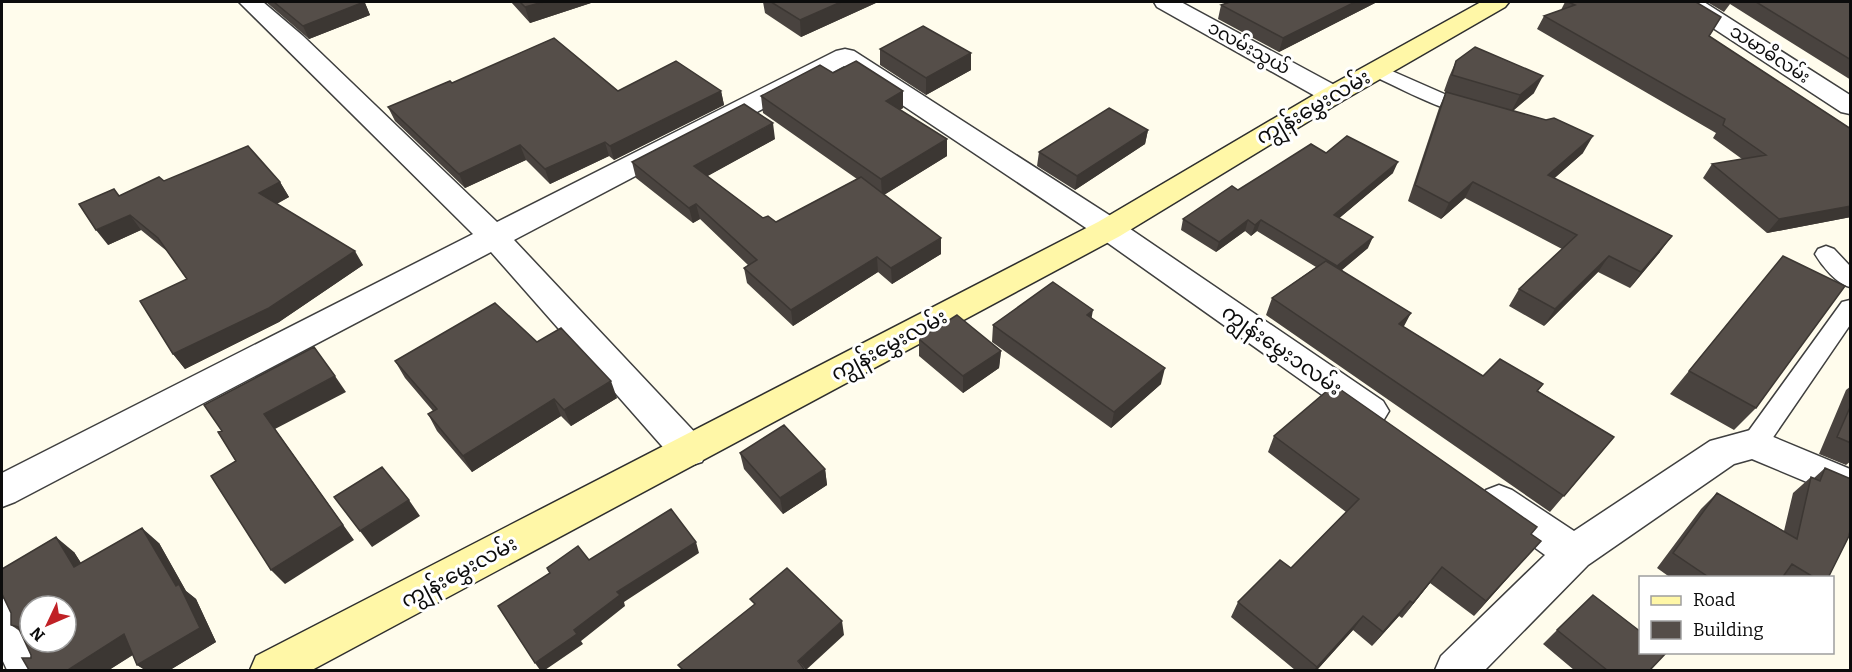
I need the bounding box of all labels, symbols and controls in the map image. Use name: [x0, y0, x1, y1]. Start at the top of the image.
street label: ၁လမ်းသွယ်: [1202, 15, 1295, 83]
street label: သမာဓိလမ်း: [1726, 17, 1816, 88]
street label: ကျွန်းမွှေးလမ်း: [1250, 61, 1378, 155]
street label: ကျွန်းမွှေး၁လမ်း: [1213, 296, 1349, 406]
street label: ကျွန်းမွှေးလမ်း: [825, 301, 954, 392]
street label: ကျွန်းမွှေးလမ်း: [395, 528, 524, 619]
legend: [1639, 576, 1834, 654]
text: Road: [1693, 589, 1736, 611]
north arrow: [18, 594, 78, 654]
text: Building: [1693, 619, 1764, 641]
text: N: [26, 623, 49, 645]

